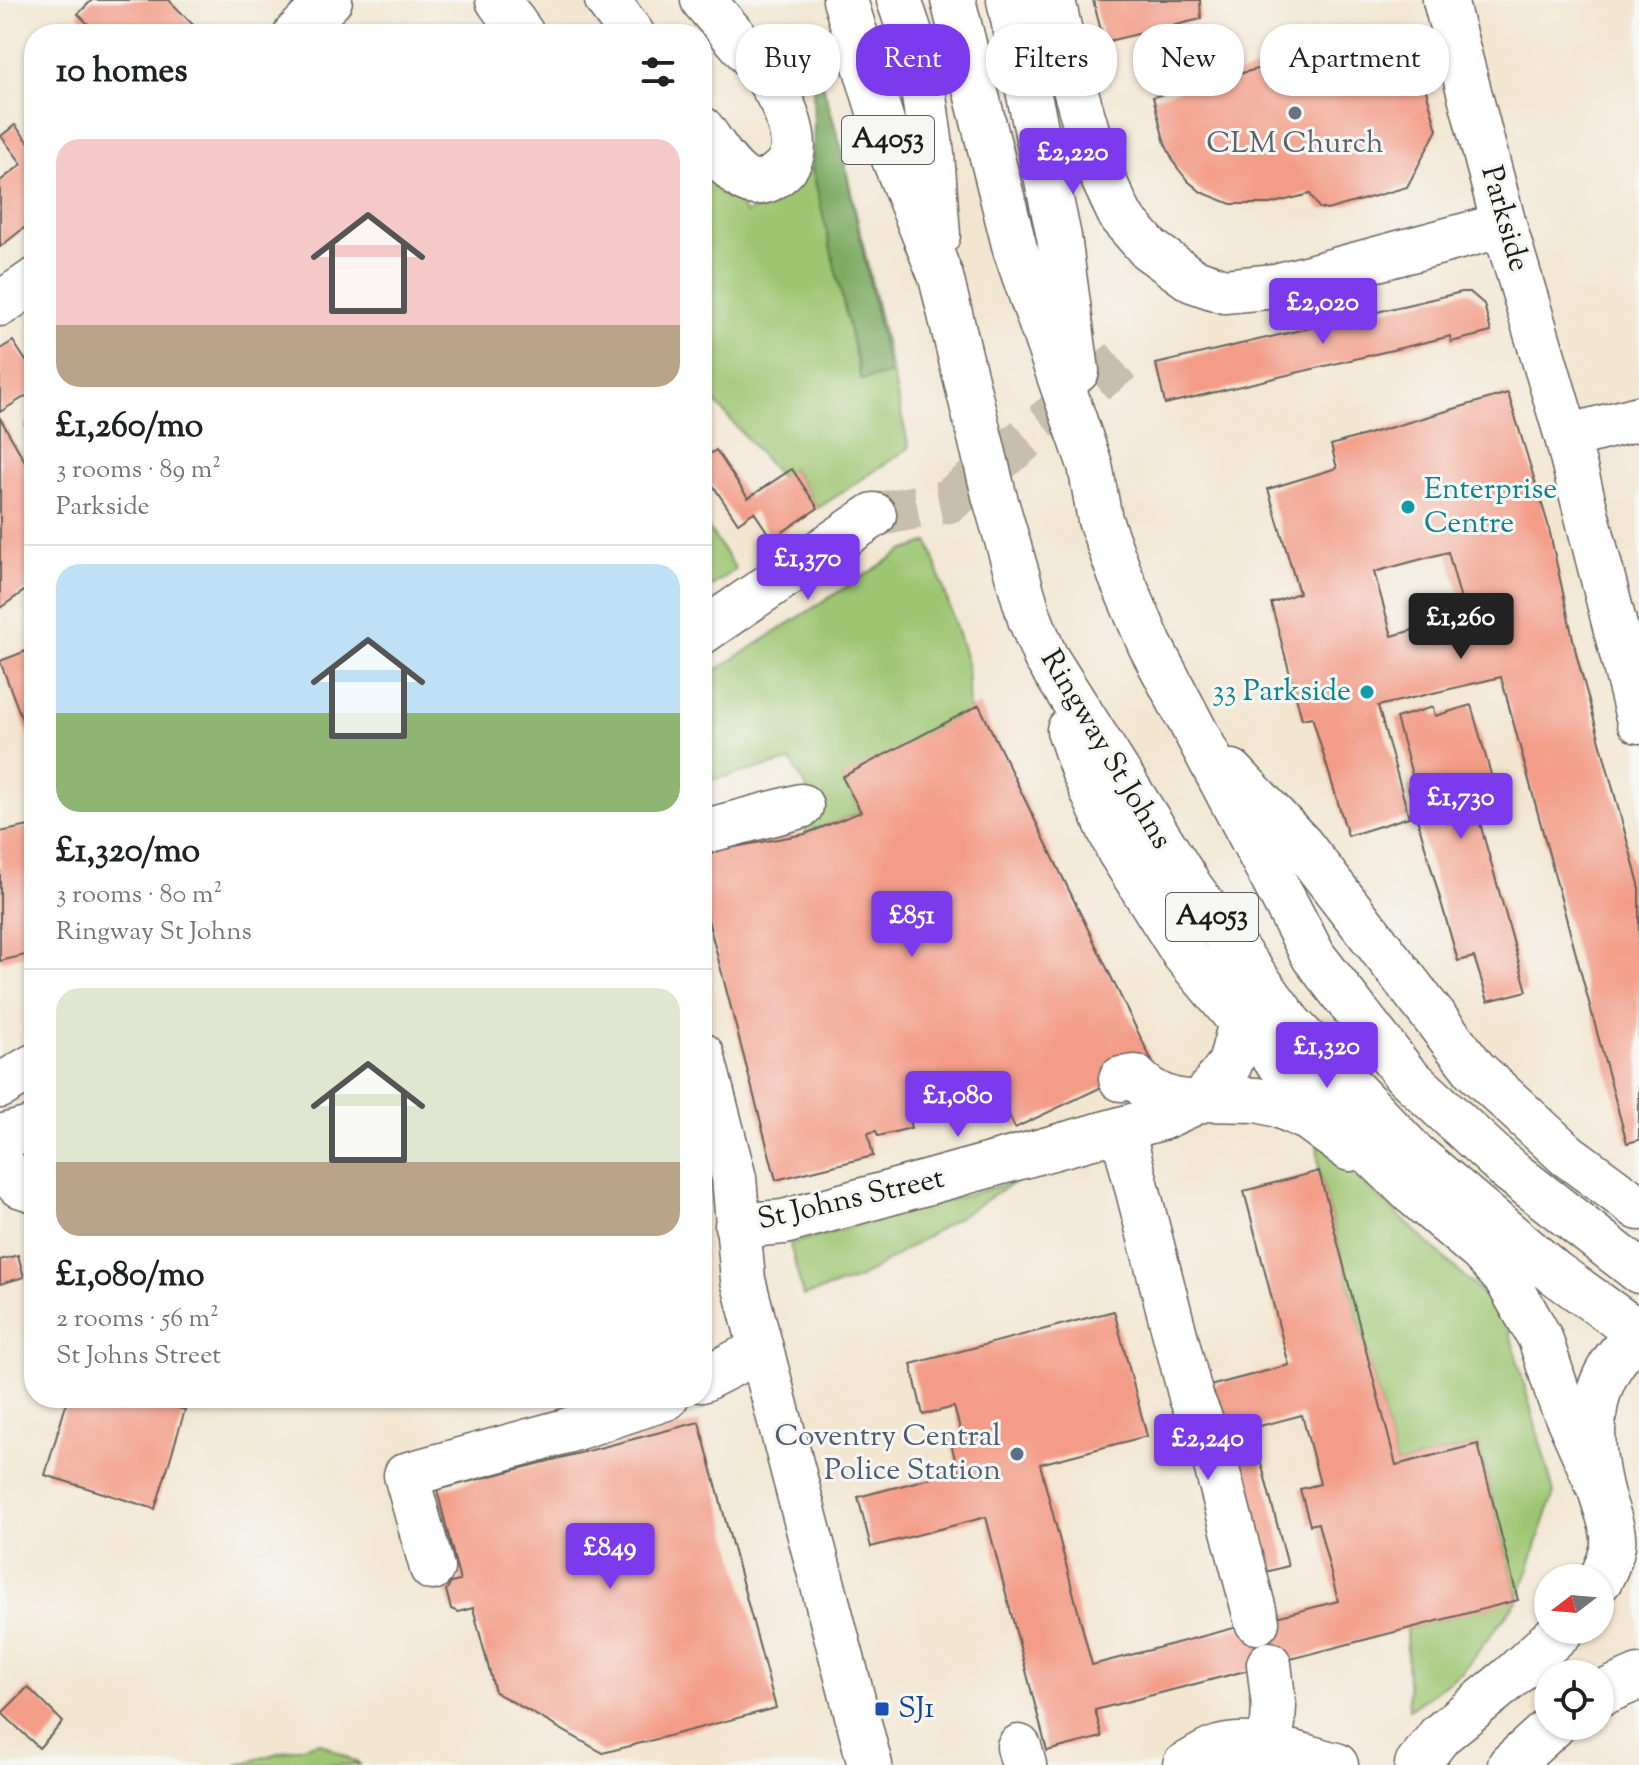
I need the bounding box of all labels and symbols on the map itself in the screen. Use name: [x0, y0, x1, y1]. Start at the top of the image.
marker: CLM Church: [1286, 104, 1304, 122]
road number: A4053: [842, 116, 934, 164]
place label: CLM Church: [1206, 123, 1384, 166]
pin: £2,220: [1008, 128, 1138, 196]
street label: Parkside: [1468, 161, 1540, 277]
pin: £2,020: [1258, 278, 1388, 346]
place label: Enterprise Centre: [1424, 469, 1557, 546]
marker: Enterprise Centre: [1399, 498, 1417, 516]
pin: £1,370: [743, 534, 873, 602]
pin: £1,260: [1396, 593, 1526, 661]
street label: Ringway St Johns: [1028, 642, 1182, 858]
place label: 33 Parkside: [1212, 671, 1351, 714]
marker: 33 Parkside: [1358, 683, 1376, 701]
pin: £1,730: [1396, 773, 1526, 841]
pin: £851: [865, 891, 959, 959]
road number: A4053: [1166, 893, 1258, 941]
pin: £1,320: [1262, 1022, 1392, 1090]
pin: £1,080: [893, 1071, 1023, 1139]
street label: St Johns Street: [753, 1158, 949, 1242]
pin: £2,240: [1143, 1414, 1273, 1482]
place label: Coventry Central Police Station: [775, 1416, 1001, 1493]
marker: Coventry Central Police Station: [1008, 1445, 1026, 1463]
pin: £849: [563, 1523, 657, 1591]
north arrow: [1534, 1564, 1614, 1644]
place label: SJ1: [898, 1688, 934, 1731]
marker: SJ1: [873, 1700, 891, 1718]

